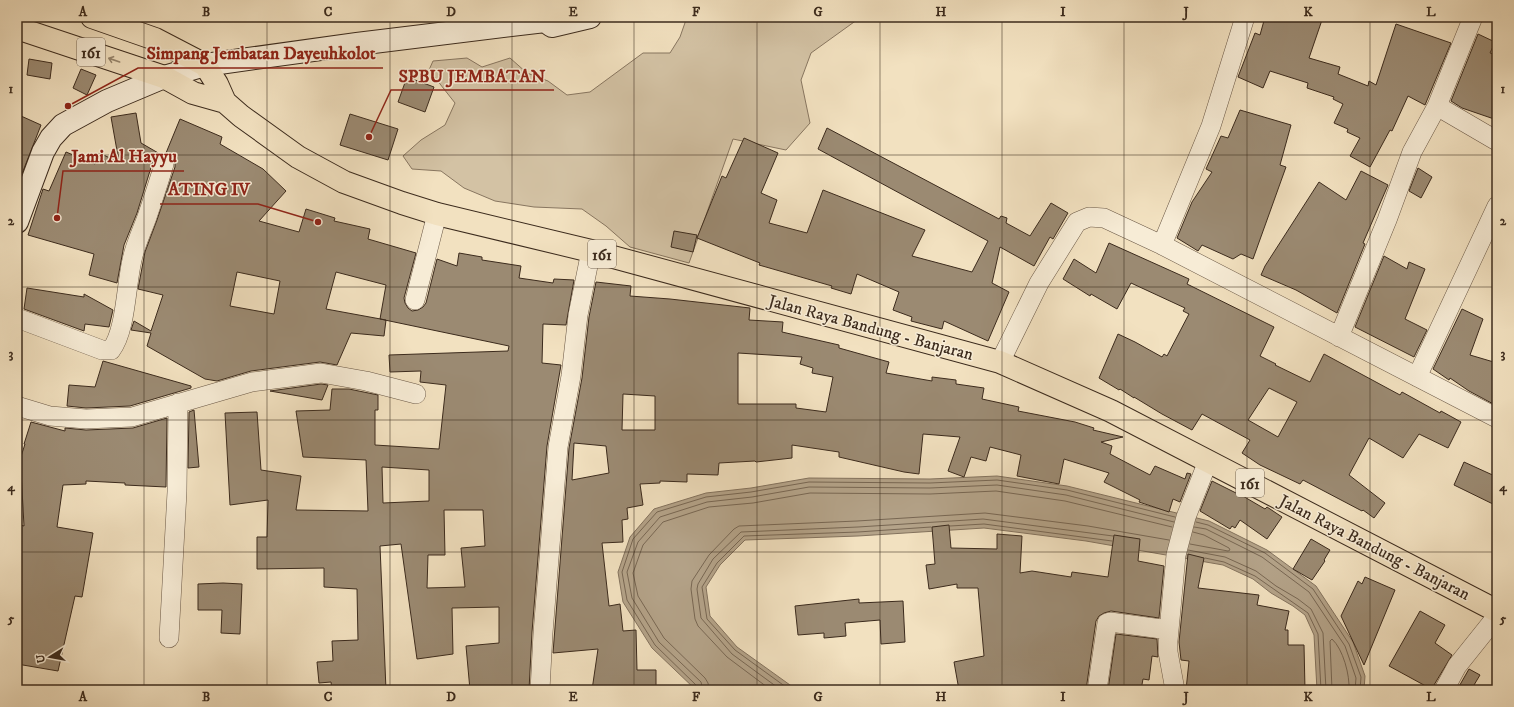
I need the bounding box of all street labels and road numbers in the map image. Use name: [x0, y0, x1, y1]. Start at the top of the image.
road number: 161: [77, 38, 105, 66]
road number: 161: [588, 240, 616, 268]
street label: Jalan Raya Bandung - Banjaran: [764, 289, 976, 366]
road number: 161: [1236, 469, 1264, 497]
street label: Jalan Raya Bandung - Banjaran: [1274, 489, 1474, 606]

